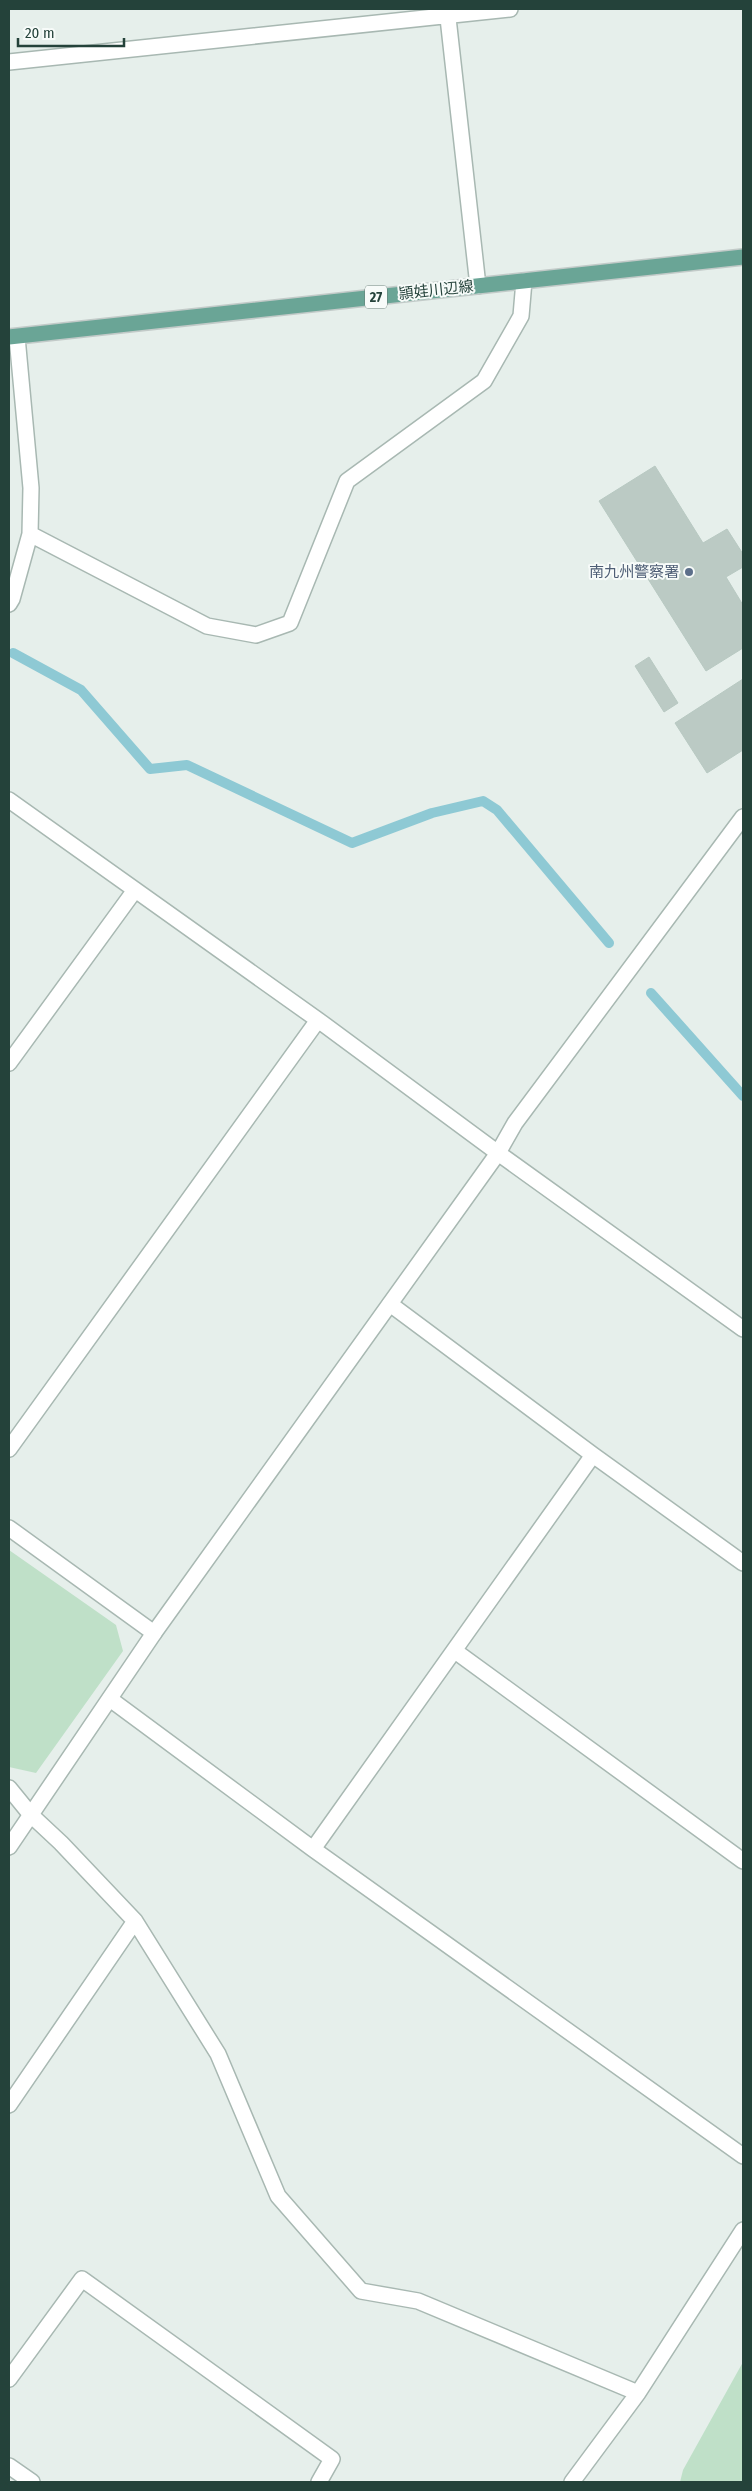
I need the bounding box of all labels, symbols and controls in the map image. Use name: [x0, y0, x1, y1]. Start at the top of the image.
scale bar: [18, 15, 124, 47]
text: 20 m: [25, 24, 55, 42]
street label: 頴娃川辺線: [398, 277, 474, 303]
road number: 27: [365, 286, 387, 308]
place label: 南九州警察署: [589, 563, 679, 581]
marker: 南九州警察署: [683, 566, 695, 578]

